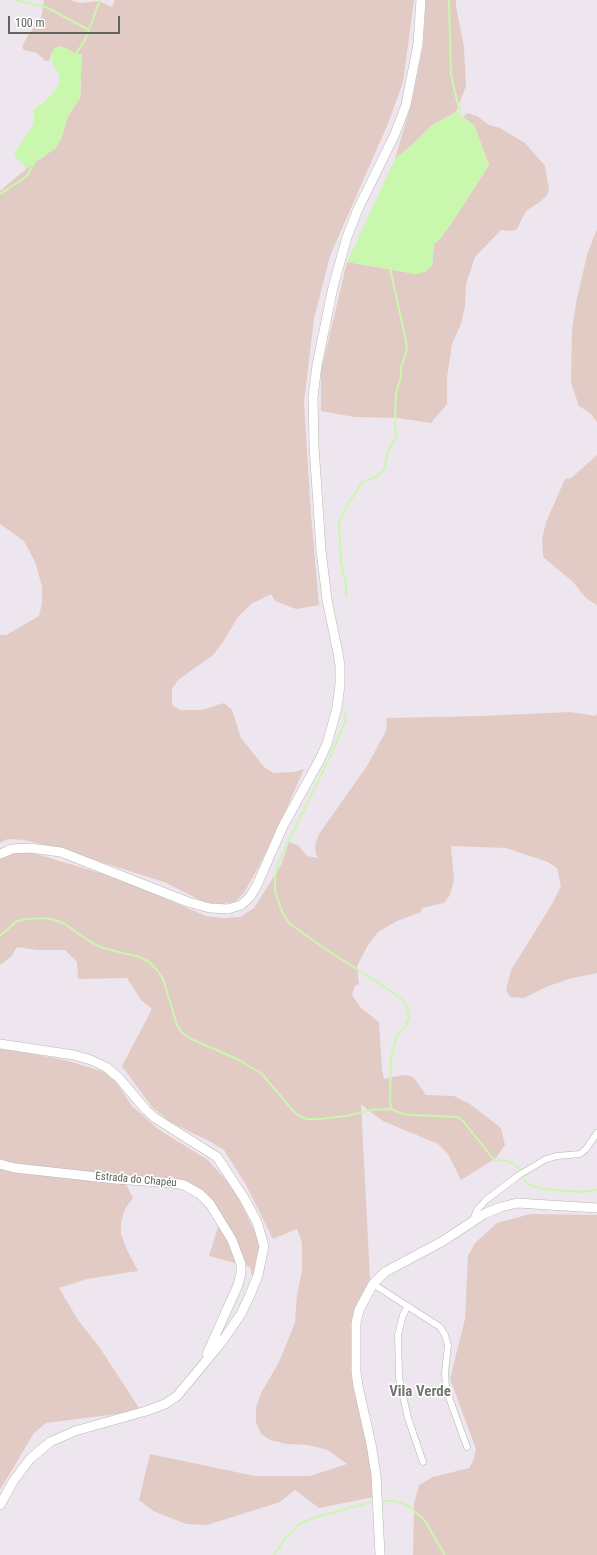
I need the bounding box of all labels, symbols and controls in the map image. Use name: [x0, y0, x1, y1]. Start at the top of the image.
scale bar: [10, 8, 122, 34]
text: 100 m: [15, 16, 45, 30]
street label: Estrada do Chapéu: [95, 1170, 177, 1190]
district label: Vila Verde: [389, 1383, 451, 1401]

